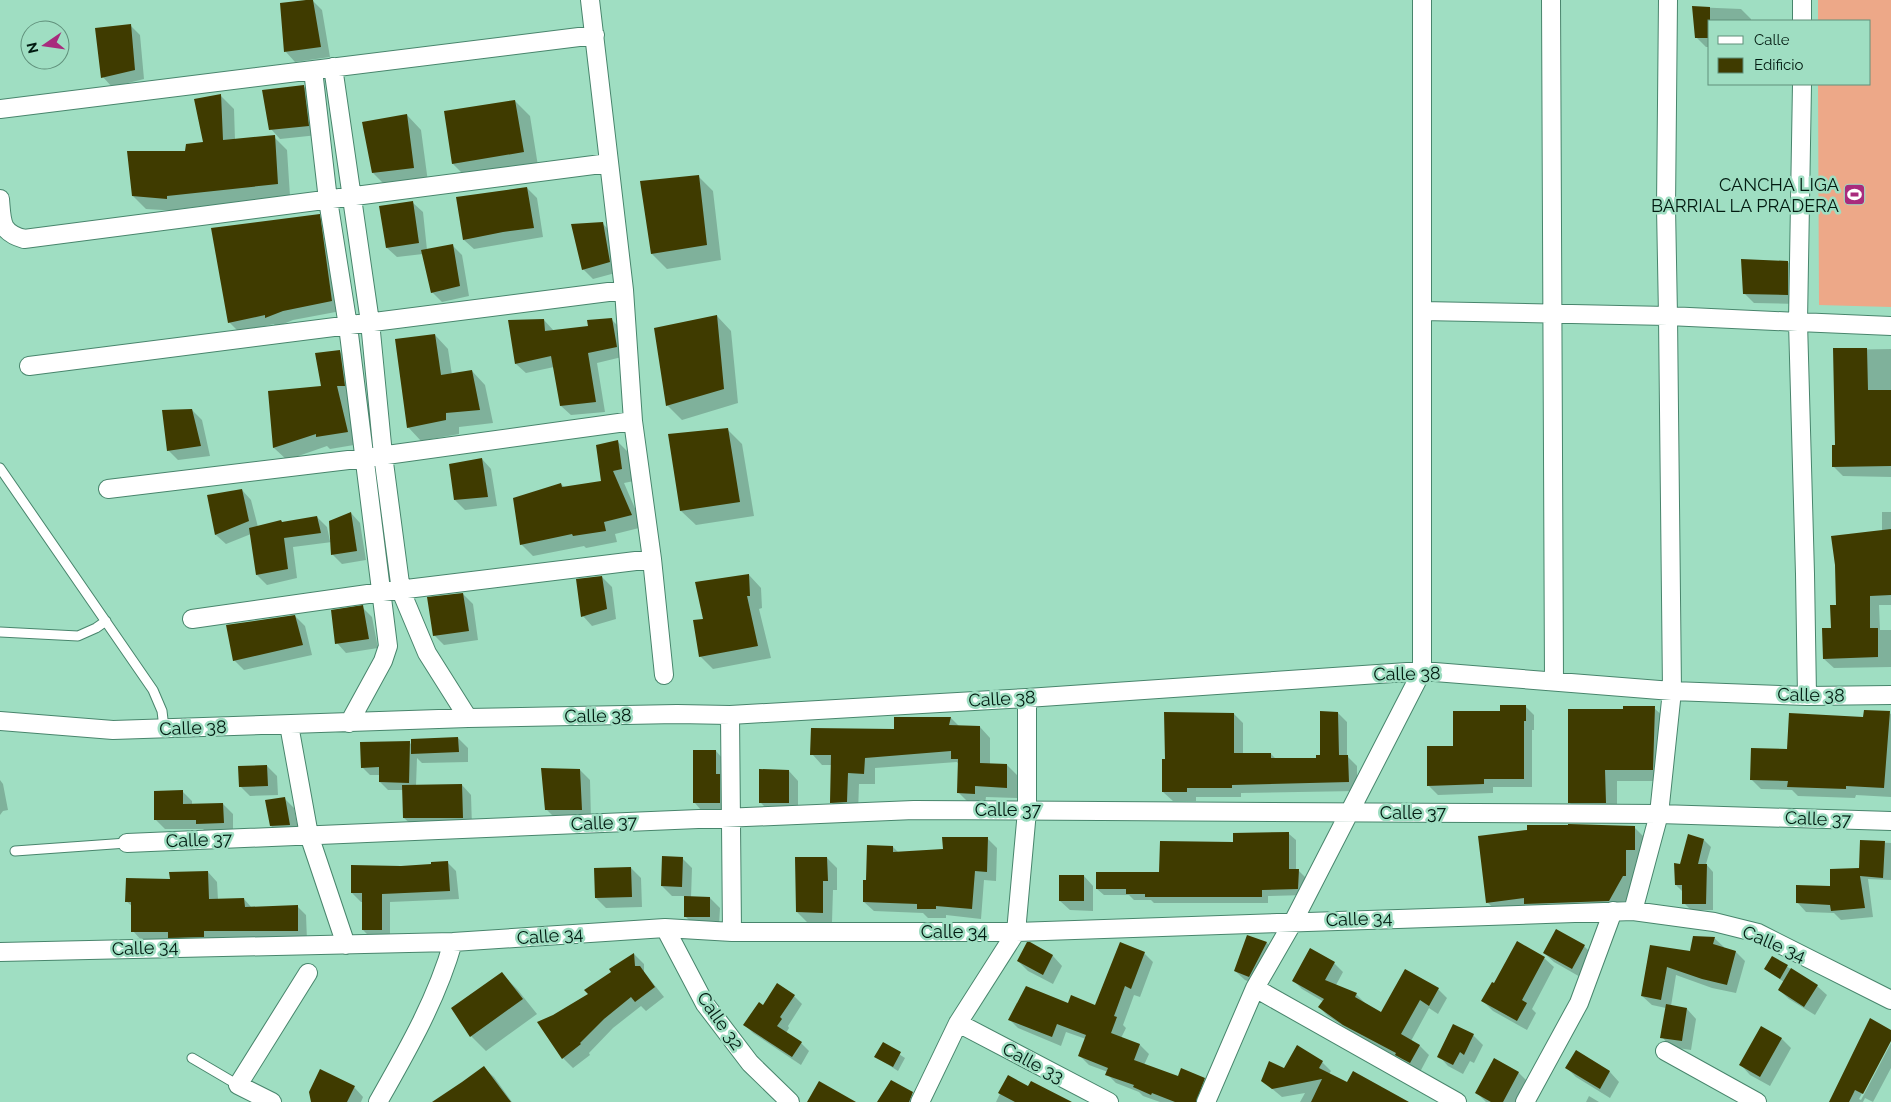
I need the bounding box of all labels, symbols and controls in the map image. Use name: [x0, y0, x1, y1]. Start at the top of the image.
north arrow: [20, 20, 70, 70]
legend: [1708, 20, 1871, 85]
text: Calle: [1754, 31, 1790, 49]
text: N: [23, 41, 41, 55]
text: Edificio: [1754, 56, 1804, 74]
place label: CANCHA LIGA BARRIAL LA PRADERA: [1651, 174, 1839, 216]
sports icon: CANCHA LIGA BARRIAL LA PRADERA: [1843, 183, 1867, 207]
street label: Calle 38: [1373, 662, 1441, 685]
street label: Calle 38: [1777, 683, 1845, 706]
street label: Calle 38: [968, 686, 1036, 711]
street label: Calle 38: [564, 704, 632, 727]
street label: Calle 38: [159, 716, 227, 739]
street label: Calle 37: [975, 799, 1041, 820]
street label: Calle 37: [1380, 802, 1446, 823]
street label: Calle 37: [1785, 807, 1852, 830]
street label: Calle 37: [571, 811, 638, 834]
street label: Calle 37: [166, 828, 233, 851]
street label: Calle 34: [1325, 907, 1393, 930]
street label: Calle 34: [921, 921, 987, 942]
street label: Calle 34: [1739, 921, 1809, 966]
street label: Calle 34: [516, 923, 584, 948]
street label: Calle 34: [111, 936, 179, 959]
street label: Calle 32: [693, 988, 748, 1054]
street label: Calle 33: [999, 1038, 1067, 1087]

